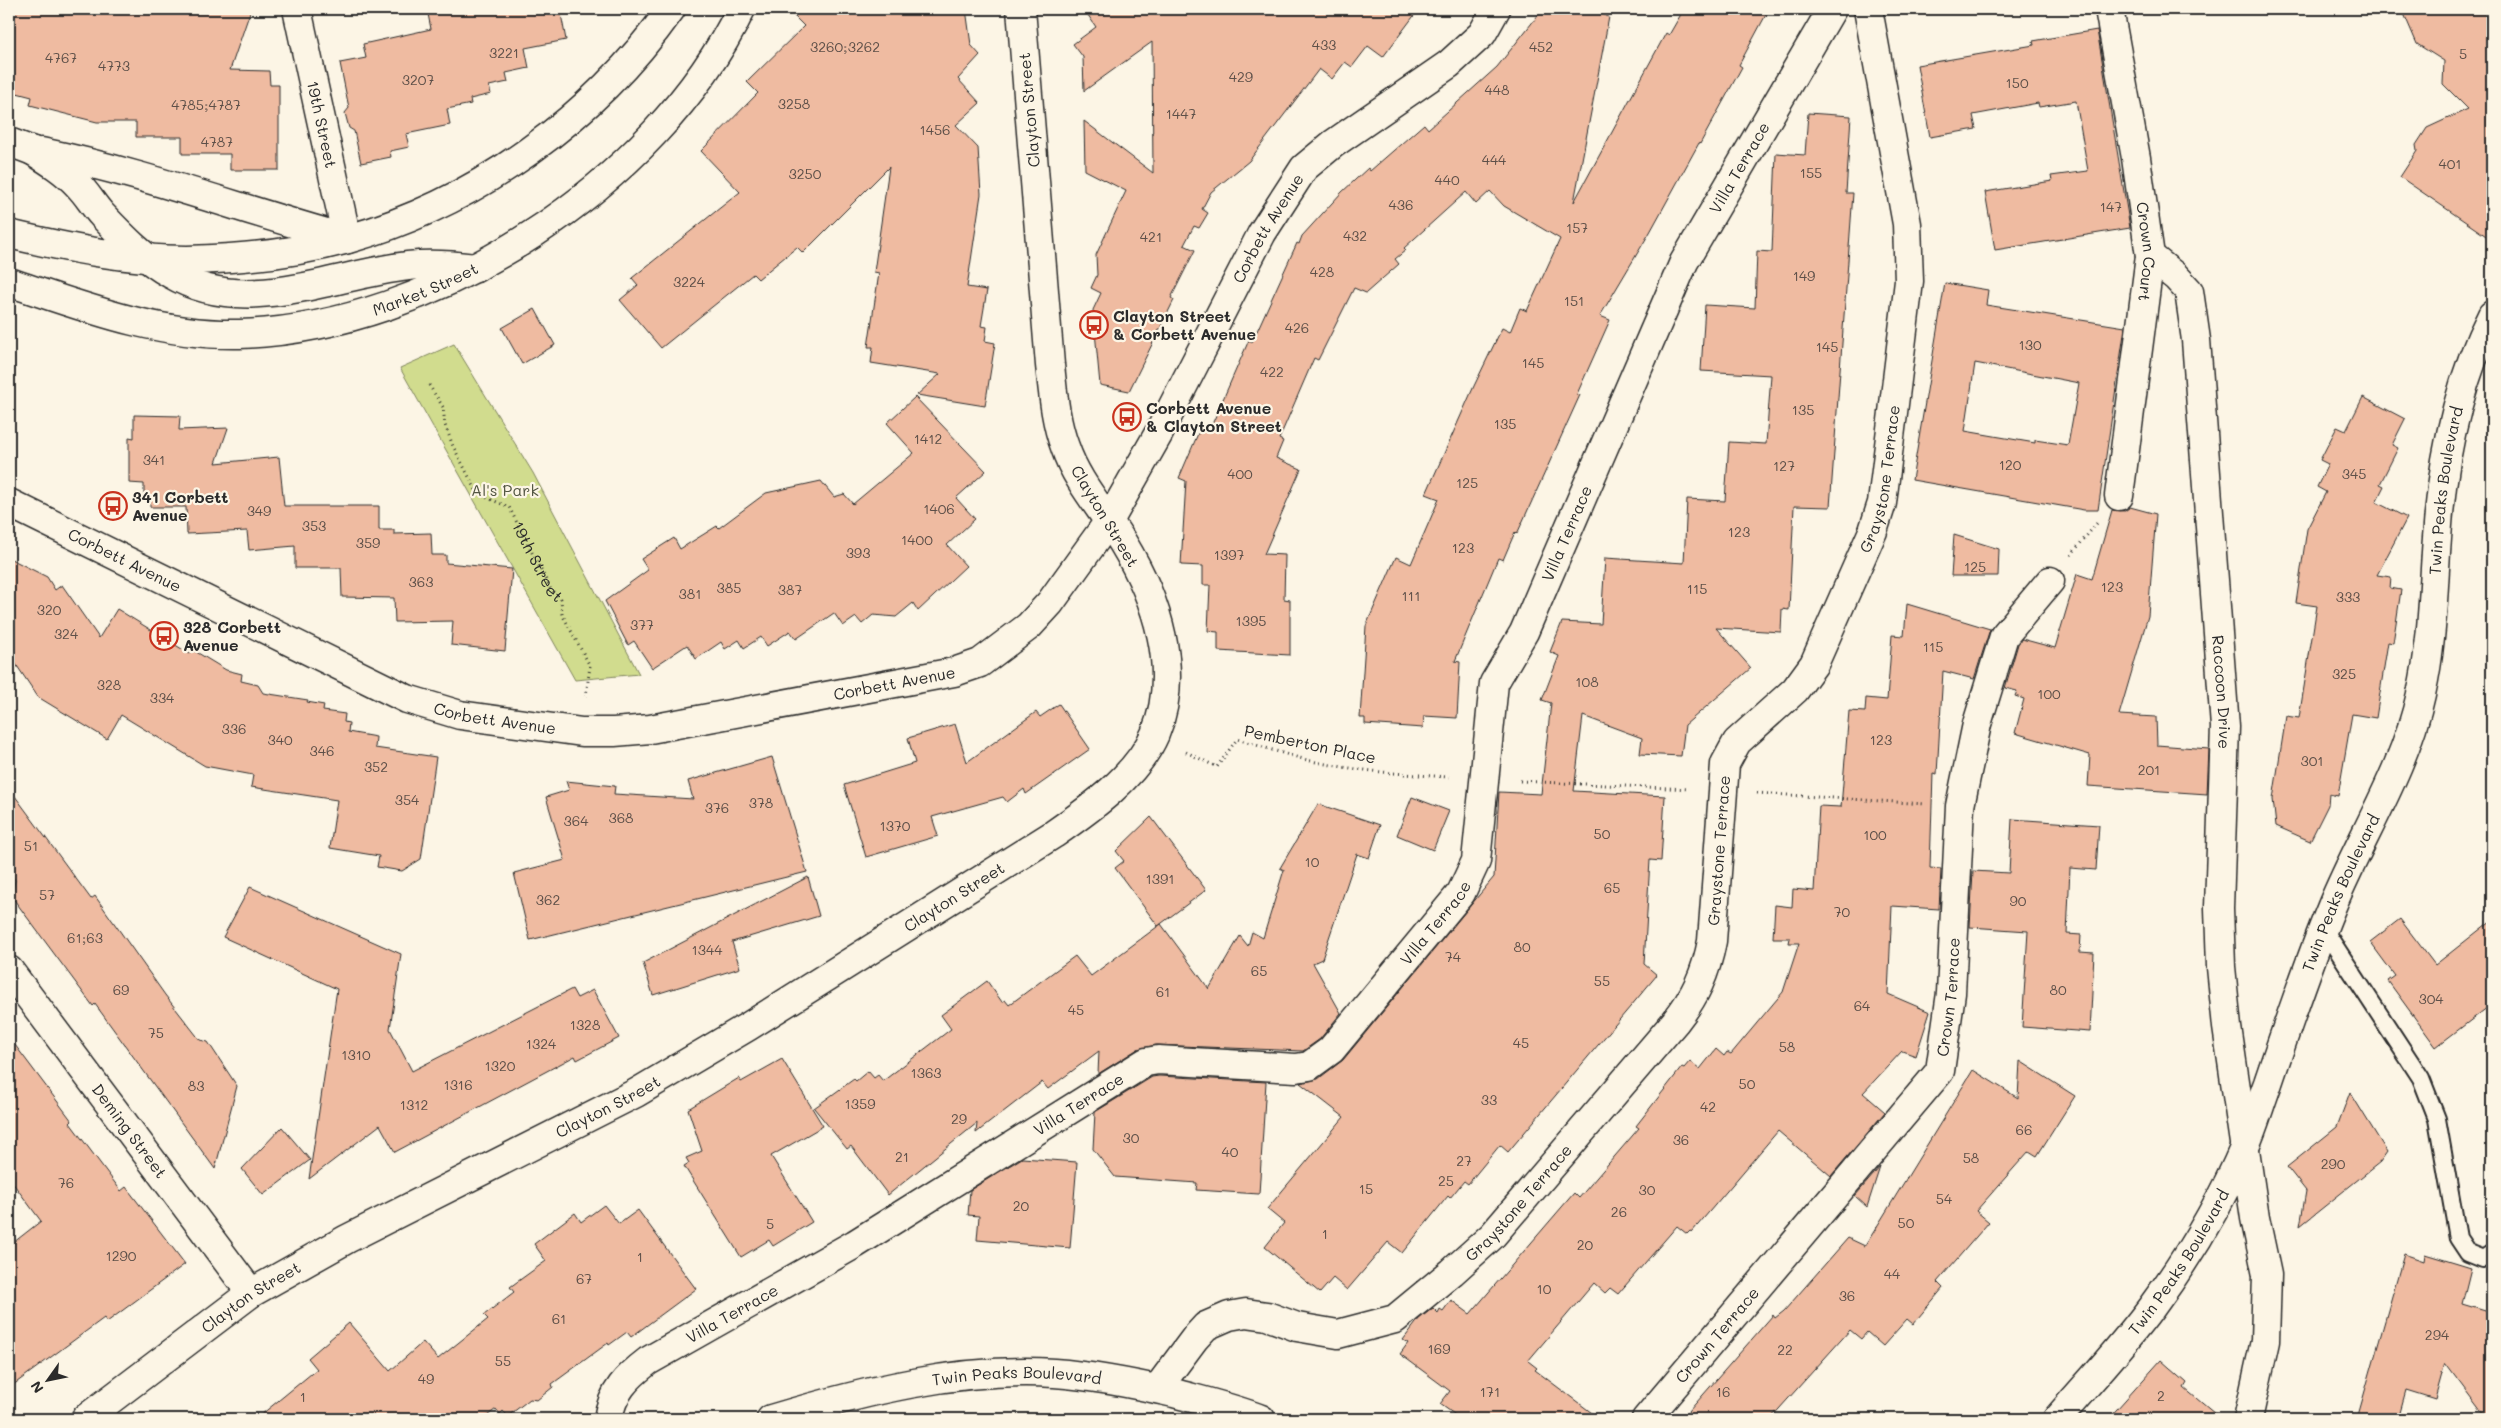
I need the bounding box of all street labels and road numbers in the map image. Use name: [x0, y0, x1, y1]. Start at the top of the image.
street label: Clayton Street: [1013, 52, 1044, 168]
street label: 19th Street: [303, 79, 342, 170]
street label: Villa Terrace: [1704, 118, 1774, 217]
street label: Corbett Avenue: [1227, 169, 1308, 286]
street label: Crown Court: [2132, 200, 2161, 303]
street label: Market Street: [370, 257, 481, 320]
street label: Graystone Terrace: [1854, 404, 1904, 556]
street label: Twin Peaks Boulevard: [2424, 404, 2467, 576]
street label: Clayton Street: [1067, 461, 1144, 571]
street label: Villa Terrace: [1536, 482, 1596, 584]
street label: 19th Street: [508, 517, 568, 606]
street label: Corbett Avenue: [65, 523, 185, 596]
street label: Raccoon Drive: [2208, 634, 2236, 749]
street label: Corbett Avenue: [832, 661, 957, 704]
street label: Corbett Avenue: [431, 697, 557, 738]
street label: Pemberton Place: [1242, 719, 1378, 768]
street label: Graystone Terrace: [1702, 774, 1734, 926]
street label: Twin Peaks Boulevard: [2297, 810, 2384, 974]
street label: Clayton Street: [899, 857, 1008, 936]
street label: Villa Terrace: [1395, 877, 1475, 969]
street label: Crown Terrace: [1931, 937, 1964, 1058]
street label: Villa Terrace: [1029, 1068, 1127, 1140]
street label: Clayton Street: [552, 1070, 664, 1142]
street label: Deming Street: [88, 1079, 172, 1182]
street label: Graystone Terrace: [1460, 1139, 1576, 1265]
street label: Twin Peaks Boulevard: [2123, 1185, 2233, 1339]
street label: Clayton Street: [197, 1256, 304, 1337]
street label: Villa Terrace: [682, 1279, 782, 1347]
street label: Crown Terrace: [1670, 1282, 1763, 1387]
street label: Twin Peaks Boulevard: [931, 1361, 1103, 1390]

